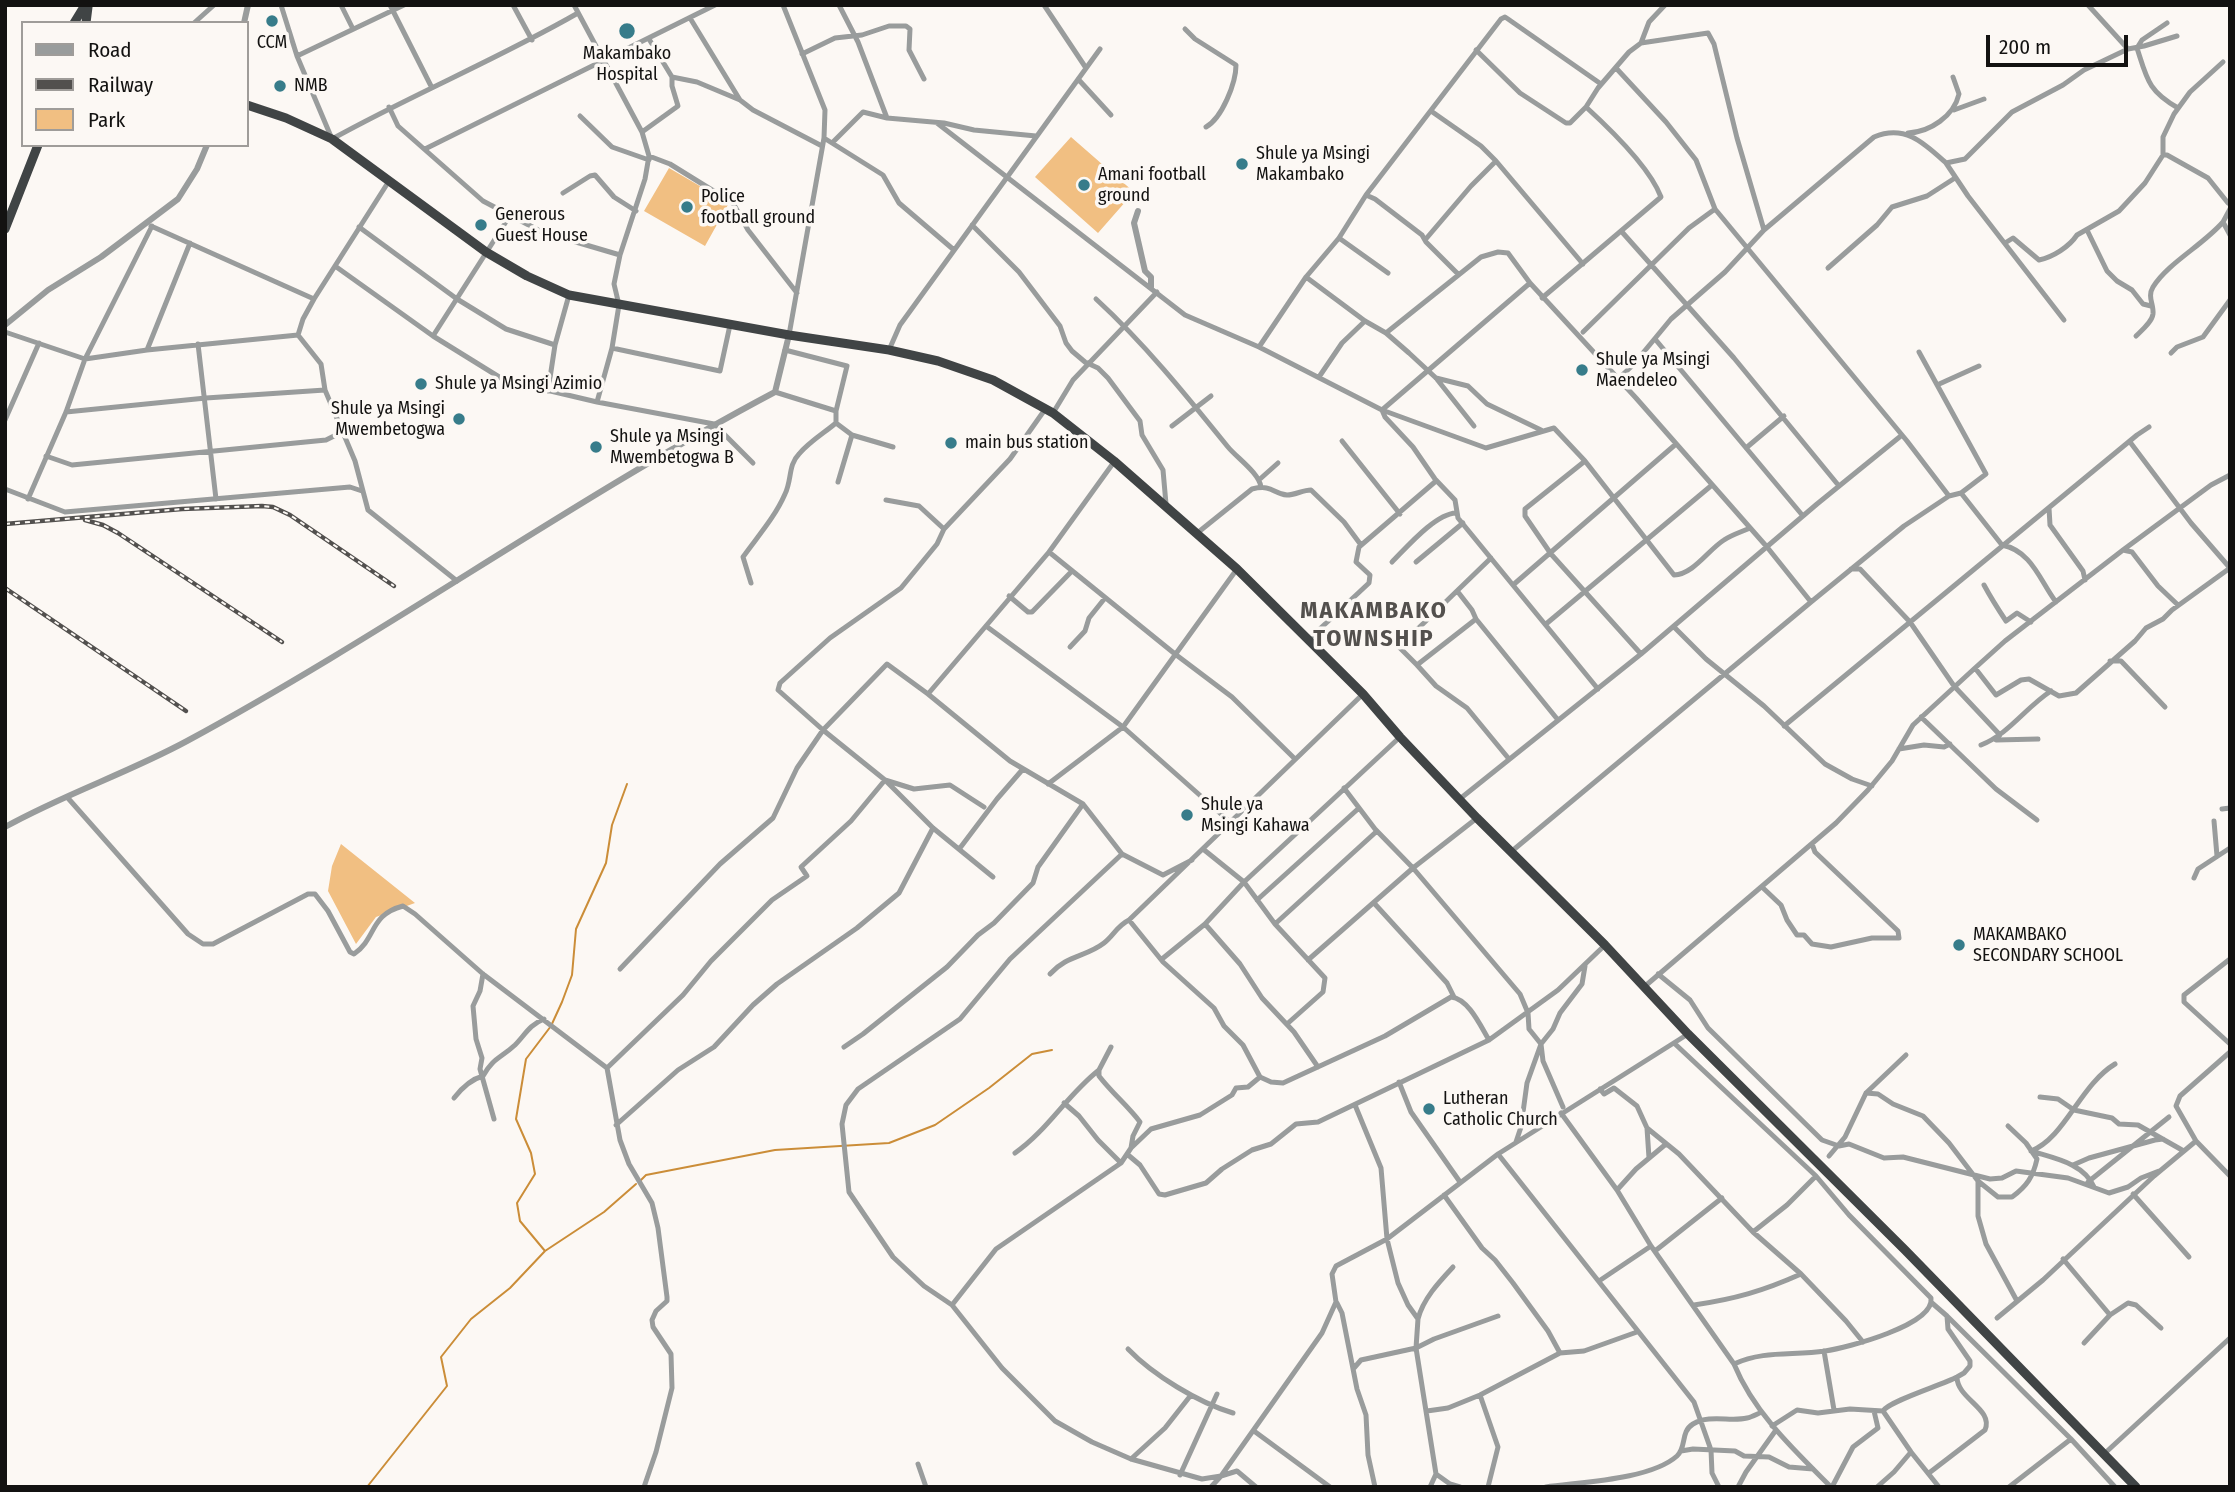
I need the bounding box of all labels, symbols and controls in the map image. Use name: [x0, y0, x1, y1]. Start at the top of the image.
marker: CCM: [264, 13, 280, 29]
legend: [21, 21, 248, 147]
marker: Makambako Hospital: [617, 21, 637, 41]
scale bar: [1990, 21, 2132, 65]
place label: CCM: [257, 32, 287, 54]
text: 200 m: [1999, 34, 2051, 60]
text: Road: [88, 37, 132, 63]
place label: Makambako Hospital: [583, 43, 671, 86]
text: Railway: [88, 72, 153, 98]
place label: NMB: [294, 75, 328, 97]
marker: NMB: [272, 78, 288, 94]
text: Park: [88, 107, 125, 133]
place label: Shule ya Msingi Makambako: [1256, 143, 1370, 186]
marker: Shule ya Msingi Makambako: [1234, 156, 1250, 172]
place label: Amani football ground: [1098, 164, 1206, 206]
marker: Amani football ground: [1076, 177, 1092, 193]
place label: Police football ground: [701, 186, 815, 228]
marker: Police football ground: [679, 199, 695, 215]
place label: Generous Guest House: [495, 204, 588, 246]
marker: Generous Guest House: [473, 217, 489, 233]
place label: Shule ya Msingi Maendeleo: [1596, 349, 1710, 392]
marker: Shule ya Msingi Maendeleo: [1574, 362, 1590, 378]
place label: Shule ya Msingi Azimio: [435, 373, 602, 395]
marker: Shule ya Msingi Azimio: [413, 376, 429, 392]
place label: Shule ya Msingi Mwembetogwa: [331, 398, 445, 440]
marker: Shule ya Msingi Mwembetogwa: [451, 411, 467, 427]
place label: Shule ya Msingi Mwembetogwa B: [610, 426, 734, 468]
place label: main bus station: [965, 432, 1088, 454]
marker: main bus station: [943, 435, 959, 451]
marker: Shule ya Msingi Mwembetogwa B: [588, 439, 604, 455]
district label: MAKAMBAKO TOWNSHIP: [1301, 597, 1447, 653]
place label: Shule ya Msingi Kahawa: [1201, 794, 1310, 836]
marker: Shule ya Msingi Kahawa: [1179, 807, 1195, 823]
place label: MAKAMBAKO SECONDARY SCHOOL: [1973, 924, 2123, 967]
marker: MAKAMBAKO SECONDARY SCHOOL: [1951, 937, 1967, 953]
place label: Lutheran Catholic Church: [1443, 1088, 1558, 1130]
marker: Lutheran Catholic Church: [1421, 1101, 1437, 1117]

